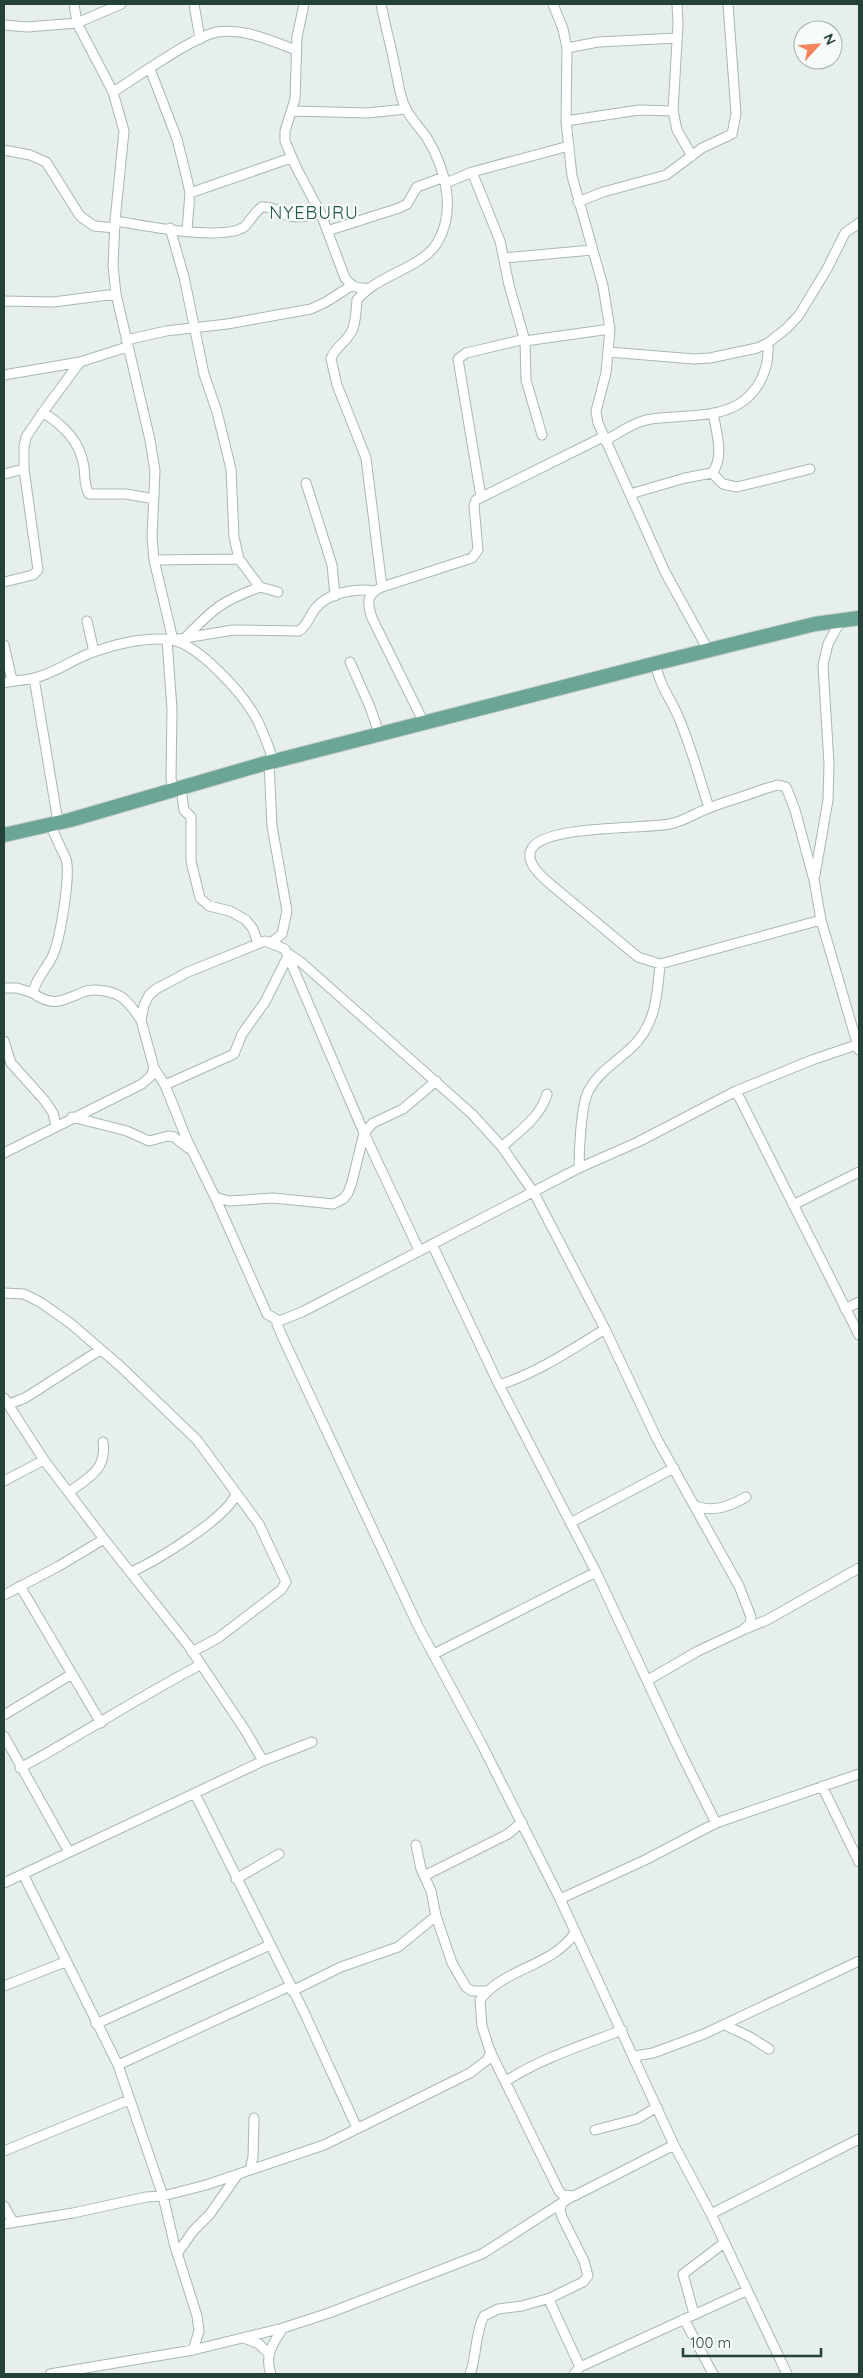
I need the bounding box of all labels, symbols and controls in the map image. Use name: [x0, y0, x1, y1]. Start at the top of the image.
north arrow: [793, 20, 843, 70]
text: N: [819, 31, 840, 48]
district label: NYEBURU: [269, 201, 359, 224]
scale bar: [683, 2326, 820, 2358]
text: 100 m: [690, 2333, 731, 2352]

